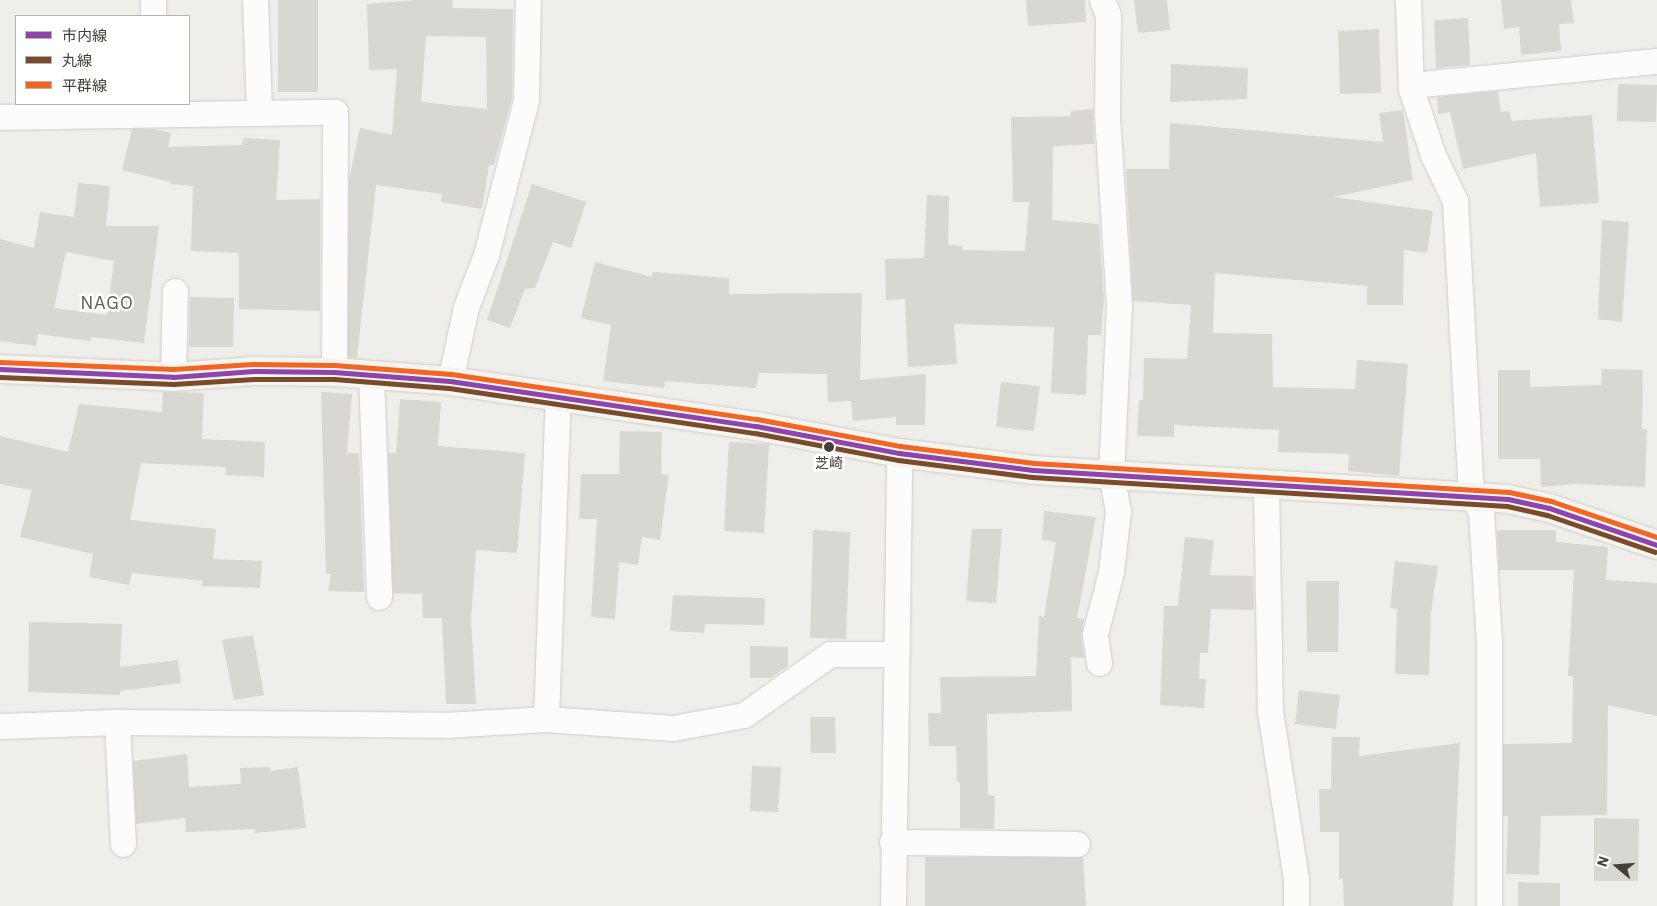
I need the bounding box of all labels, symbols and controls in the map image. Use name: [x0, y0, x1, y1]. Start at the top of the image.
legend: [15, 15, 190, 105]
text: 市内線: [62, 26, 107, 45]
text: 丸線: [62, 51, 92, 70]
text: 平群線: [62, 76, 107, 95]
district label: NAGO: [80, 292, 134, 314]
marker: 芝崎: [824, 442, 834, 452]
place label: 芝崎: [815, 455, 843, 471]
north arrow: [1592, 841, 1642, 891]
text: N: [1593, 854, 1613, 869]

